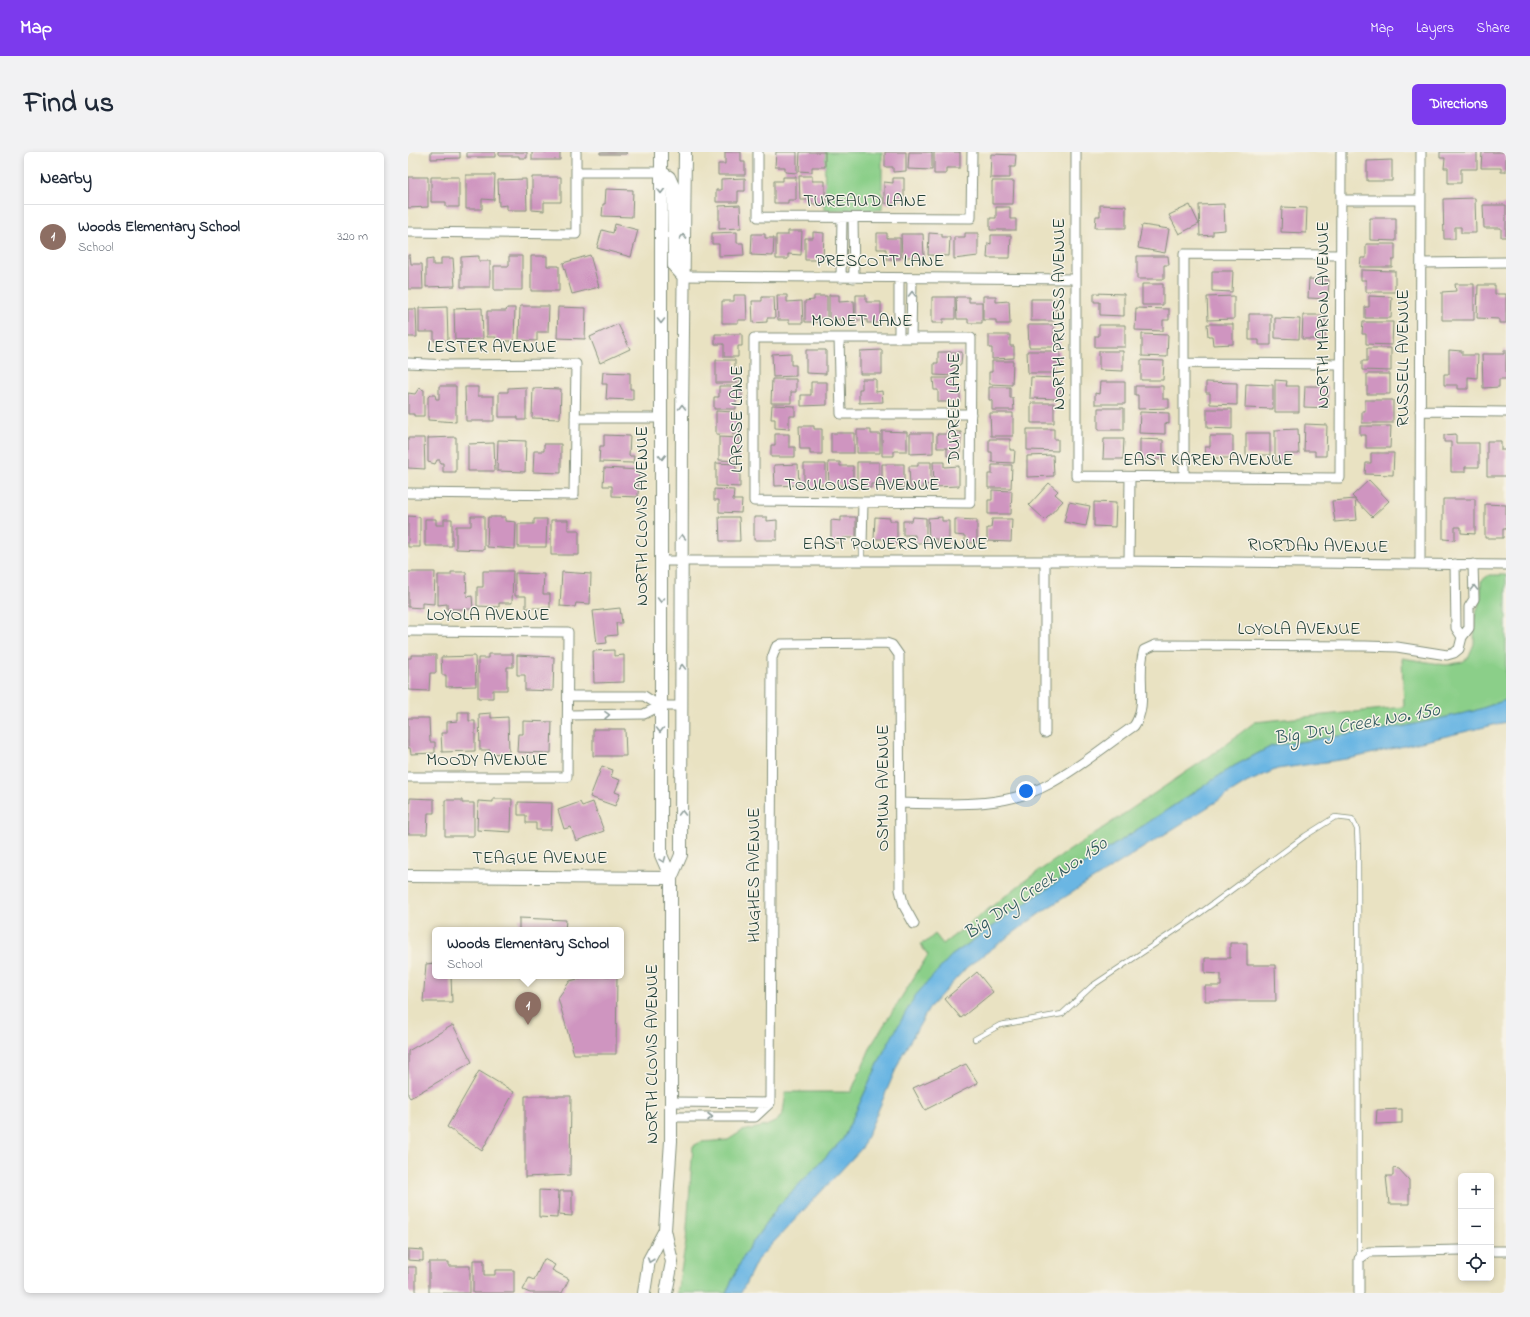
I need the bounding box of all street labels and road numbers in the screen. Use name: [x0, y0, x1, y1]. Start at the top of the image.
street label: TUREAUD LANE: [803, 189, 927, 215]
street label: NORTH PRUESS AVENUE: [1047, 218, 1073, 410]
street label: NORTH MARION AVENUE: [1311, 221, 1337, 409]
street label: PRESCOTT LANE: [816, 249, 945, 275]
street label: RUSSELL AVENUE: [1391, 289, 1417, 427]
street label: MONET LANE: [811, 309, 913, 335]
street label: LESTER AVENUE: [427, 335, 557, 361]
street label: DUPREE LANE: [942, 352, 968, 465]
street label: LAROSE LANE: [725, 365, 751, 473]
street label: NORTH CLOVIS AVENUE: [630, 426, 656, 606]
street label: EAST KAREN AVENUE: [1123, 448, 1293, 474]
street label: TOULOUSE AVENUE: [784, 473, 940, 499]
street label: EAST POWERS AVENUE: [802, 532, 988, 558]
street label: RIORDAN AVENUE: [1247, 533, 1389, 561]
street label: LOYOLA AVENUE: [426, 603, 550, 629]
street label: LOYOLA AVENUE: [1237, 617, 1361, 643]
street label: OSMUN AVENUE: [871, 724, 897, 852]
street label: MOODY AVENUE: [426, 748, 548, 774]
street label: HUGHES AVENUE: [742, 807, 768, 943]
street label: TEAGUE AVENUE: [472, 846, 608, 872]
street label: NORTH CLOVIS AVENUE: [640, 964, 666, 1144]

